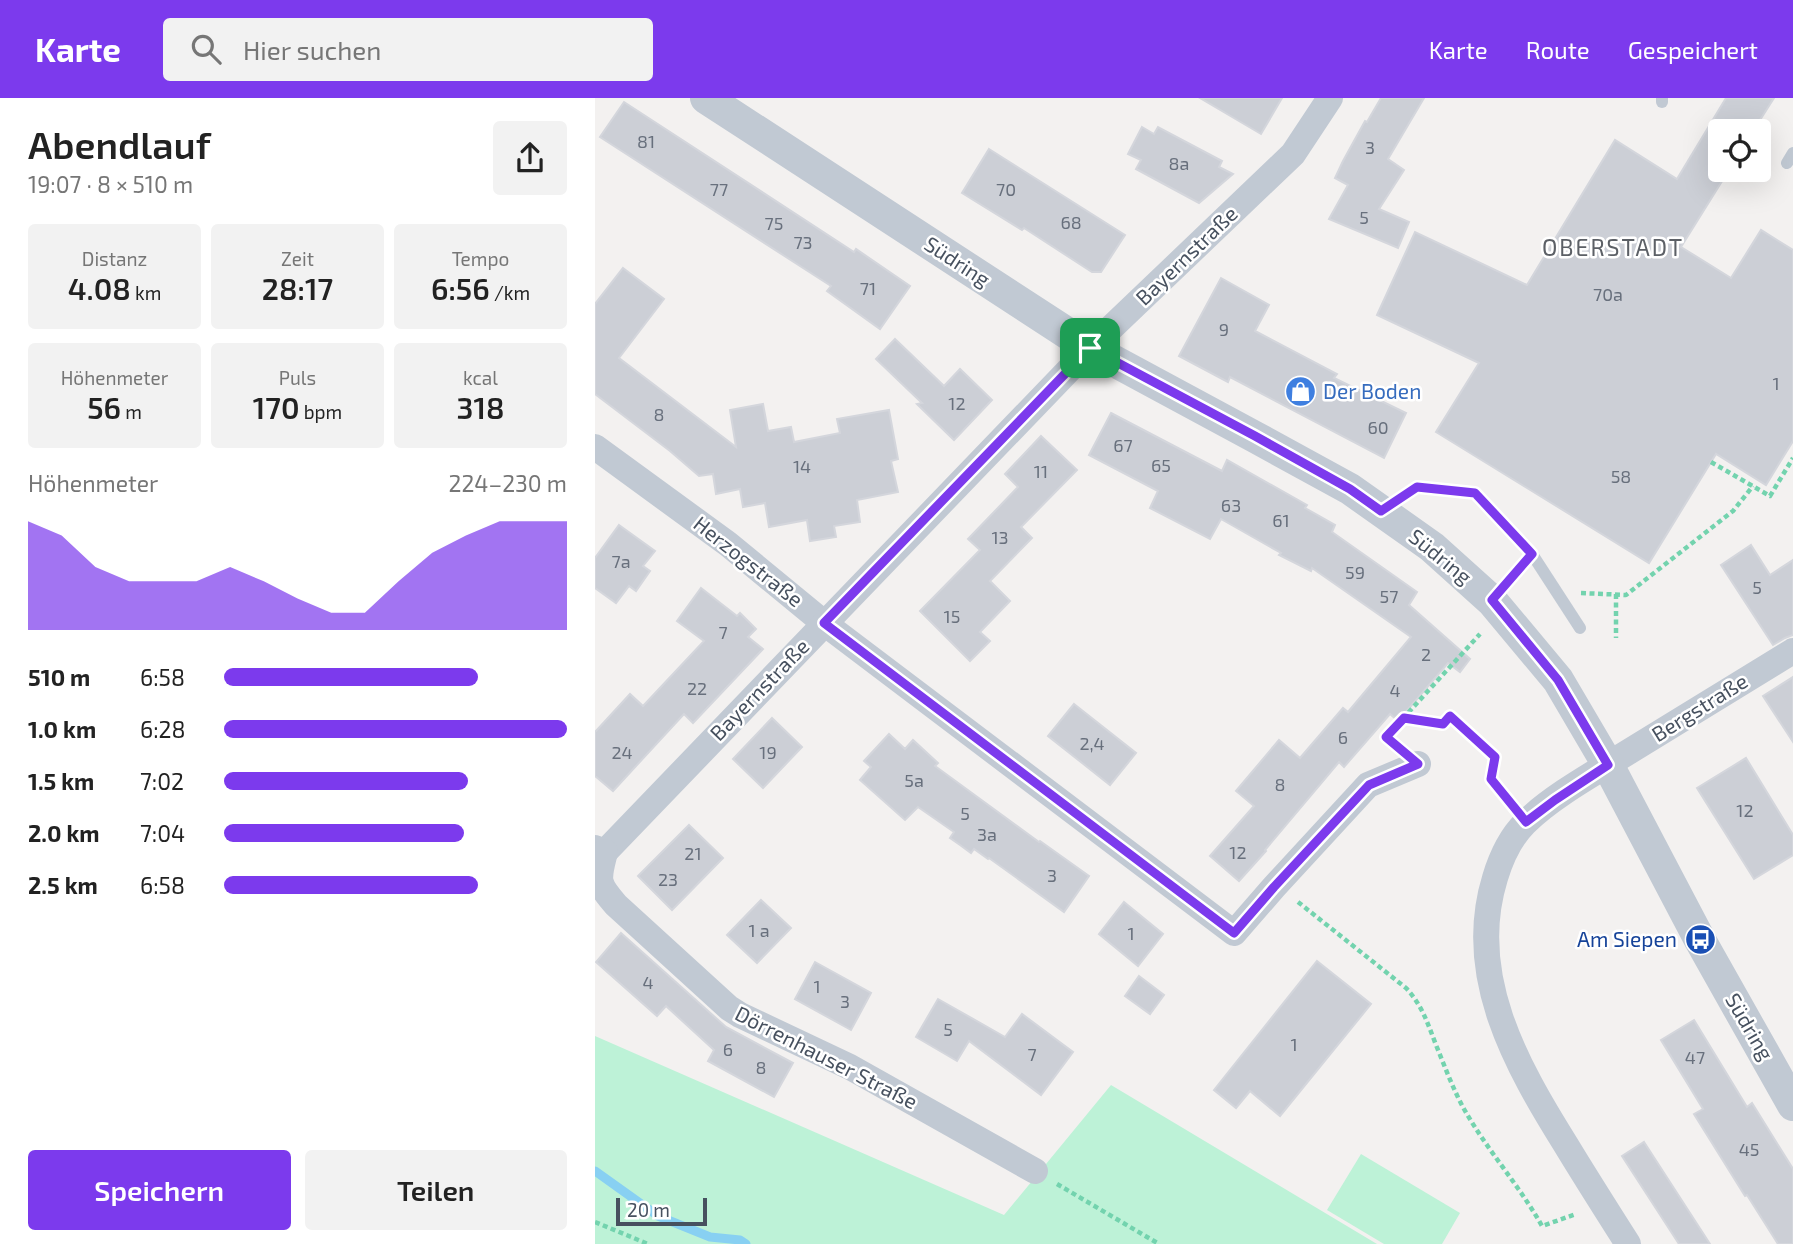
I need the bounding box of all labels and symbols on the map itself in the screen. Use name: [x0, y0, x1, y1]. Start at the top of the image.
house number: 81: [637, 130, 655, 152]
house number: 3: [1365, 136, 1375, 158]
house number: 8a: [1169, 152, 1189, 174]
house number: 77: [710, 178, 728, 200]
house number: 70: [996, 178, 1016, 200]
street label: Bayernstraße: [1130, 200, 1242, 310]
house number: 5: [1359, 206, 1369, 228]
house number: 68: [1060, 211, 1082, 233]
house number: 75: [765, 212, 783, 234]
street label: Südring: [920, 230, 996, 291]
house number: 73: [793, 231, 813, 253]
district label: OBERSTADT: [1542, 233, 1684, 261]
house number: 71: [860, 277, 876, 299]
house number: 70a: [1593, 283, 1623, 305]
pin: [1060, 318, 1120, 378]
house number: 9: [1219, 318, 1229, 340]
house number: 1: [1772, 372, 1780, 394]
shop icon: Der Boden: [1283, 375, 1317, 409]
place label: Der Boden: [1323, 378, 1421, 403]
house number: 12: [948, 392, 966, 414]
house number: 8: [654, 403, 664, 425]
house number: 60: [1367, 416, 1389, 438]
house number: 67: [1113, 434, 1133, 456]
house number: 65: [1151, 454, 1171, 476]
house number: 14: [793, 455, 811, 477]
house number: 11: [1034, 460, 1048, 482]
house number: 58: [1611, 465, 1631, 487]
house number: 63: [1221, 494, 1241, 516]
house number: 61: [1272, 509, 1290, 531]
street label: Herzogstraße: [689, 510, 809, 611]
street label: Südring: [1405, 523, 1478, 589]
house number: 13: [991, 526, 1009, 548]
house number: 7a: [611, 550, 631, 572]
house number: 59: [1345, 561, 1365, 583]
house number: 5: [1752, 576, 1762, 598]
house number: 57: [1380, 585, 1398, 607]
house number: 15: [944, 605, 960, 627]
house number: 7: [718, 621, 728, 643]
street label: Bayernstraße: [704, 633, 814, 745]
house number: 2: [1421, 643, 1431, 665]
street label: Bergstraße: [1647, 667, 1752, 746]
house number: 22: [687, 677, 707, 699]
house number: 4: [1389, 679, 1401, 701]
house number: 6: [1338, 726, 1348, 748]
house number: 2,4: [1079, 732, 1105, 754]
house number: 24: [611, 741, 633, 763]
house number: 19: [759, 741, 777, 763]
house number: 5a: [904, 769, 924, 791]
house number: 8: [1275, 773, 1285, 795]
house number: 12: [1736, 799, 1754, 821]
house number: 5: [960, 802, 970, 824]
house number: 3a: [977, 823, 997, 845]
house number: 12: [1229, 841, 1247, 863]
house number: 21: [684, 842, 702, 864]
house number: 3: [1047, 864, 1057, 886]
house number: 23: [658, 868, 678, 890]
house number: 1 a: [748, 919, 770, 941]
house number: 1: [1127, 922, 1135, 944]
bus stop icon: Am Siepen: [1683, 923, 1717, 957]
place label: Am Siepen: [1577, 926, 1677, 951]
house number: 4: [642, 971, 654, 993]
house number: 1: [813, 975, 821, 997]
street label: Südring: [1721, 988, 1780, 1064]
house number: 3: [840, 990, 850, 1012]
street label: Dörrenhauser Straße: [731, 1000, 922, 1113]
house number: 5: [943, 1018, 953, 1040]
house number: 1: [1290, 1033, 1298, 1055]
house number: 6: [723, 1038, 733, 1060]
house number: 7: [1027, 1043, 1037, 1065]
house number: 47: [1685, 1046, 1705, 1068]
house number: 8: [756, 1056, 766, 1078]
house number: 45: [1739, 1138, 1759, 1160]
scale bar: [616, 1195, 707, 1227]

